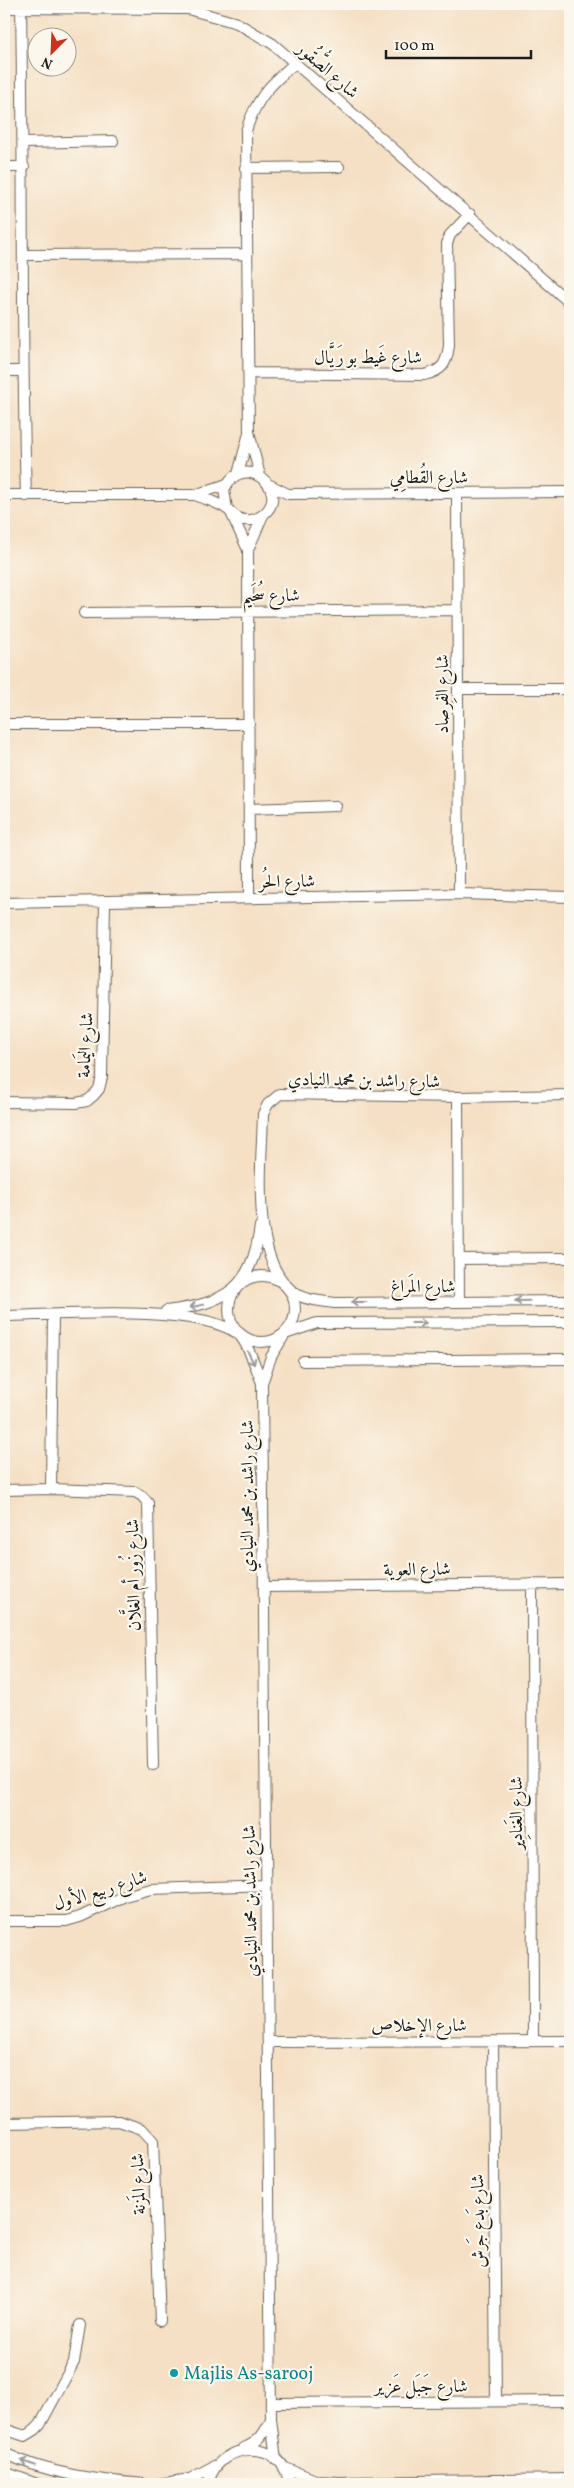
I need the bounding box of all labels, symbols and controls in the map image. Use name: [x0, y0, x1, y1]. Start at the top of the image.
north arrow: [28, 28, 78, 78]
scale bar: [386, 28, 532, 60]
street label: شارع الصُّقُور: [288, 31, 368, 106]
text: 100 m: [394, 36, 434, 57]
text: N: [39, 52, 56, 73]
street label: شارع غَيط بو رَيَّال: [314, 342, 422, 372]
street label: شارع القُطامِي: [390, 462, 468, 492]
street label: شارع سُحَيم: [242, 580, 300, 613]
street label: شارع الفِرصاد: [431, 654, 457, 734]
street label: شارع الحُر: [257, 866, 315, 897]
street label: شارع اليَمامة: [70, 1011, 102, 1079]
street label: شارع راشد بن محمد النيادي: [288, 1068, 440, 1096]
street label: شارع المَراغ: [391, 1273, 455, 1301]
one-way arrow: [514, 1296, 530, 1306]
one-way arrow: [351, 1297, 368, 1307]
one-way arrow: [189, 1302, 205, 1312]
one-way arrow: [410, 1318, 427, 1328]
one-way arrow: [247, 1350, 256, 1365]
street label: شارع راشد بن محمد النيادي: [236, 1420, 262, 1572]
street label: شارع زُور أم الغلَّان: [117, 1519, 150, 1631]
street label: شارع العوية: [383, 1557, 451, 1585]
street label: شارع الغَنادِير: [503, 1776, 531, 1852]
street label: شارع راشد بن محمد النيادي: [238, 1825, 266, 1977]
street label: شارع ربيع الأول: [50, 1863, 151, 1919]
street label: شارع الإخلاص: [371, 2014, 467, 2040]
street label: شارع المَزنة: [124, 2153, 154, 2215]
street label: شارع بَدع جَرش: [464, 2174, 494, 2268]
place label: Majlis As-sarooj: [184, 2362, 313, 2387]
marker: Majlis As-sarooj: [168, 2367, 180, 2379]
street label: شارع جَبَل عَزير: [372, 2373, 468, 2401]
one-way arrow: [20, 2458, 36, 2467]

